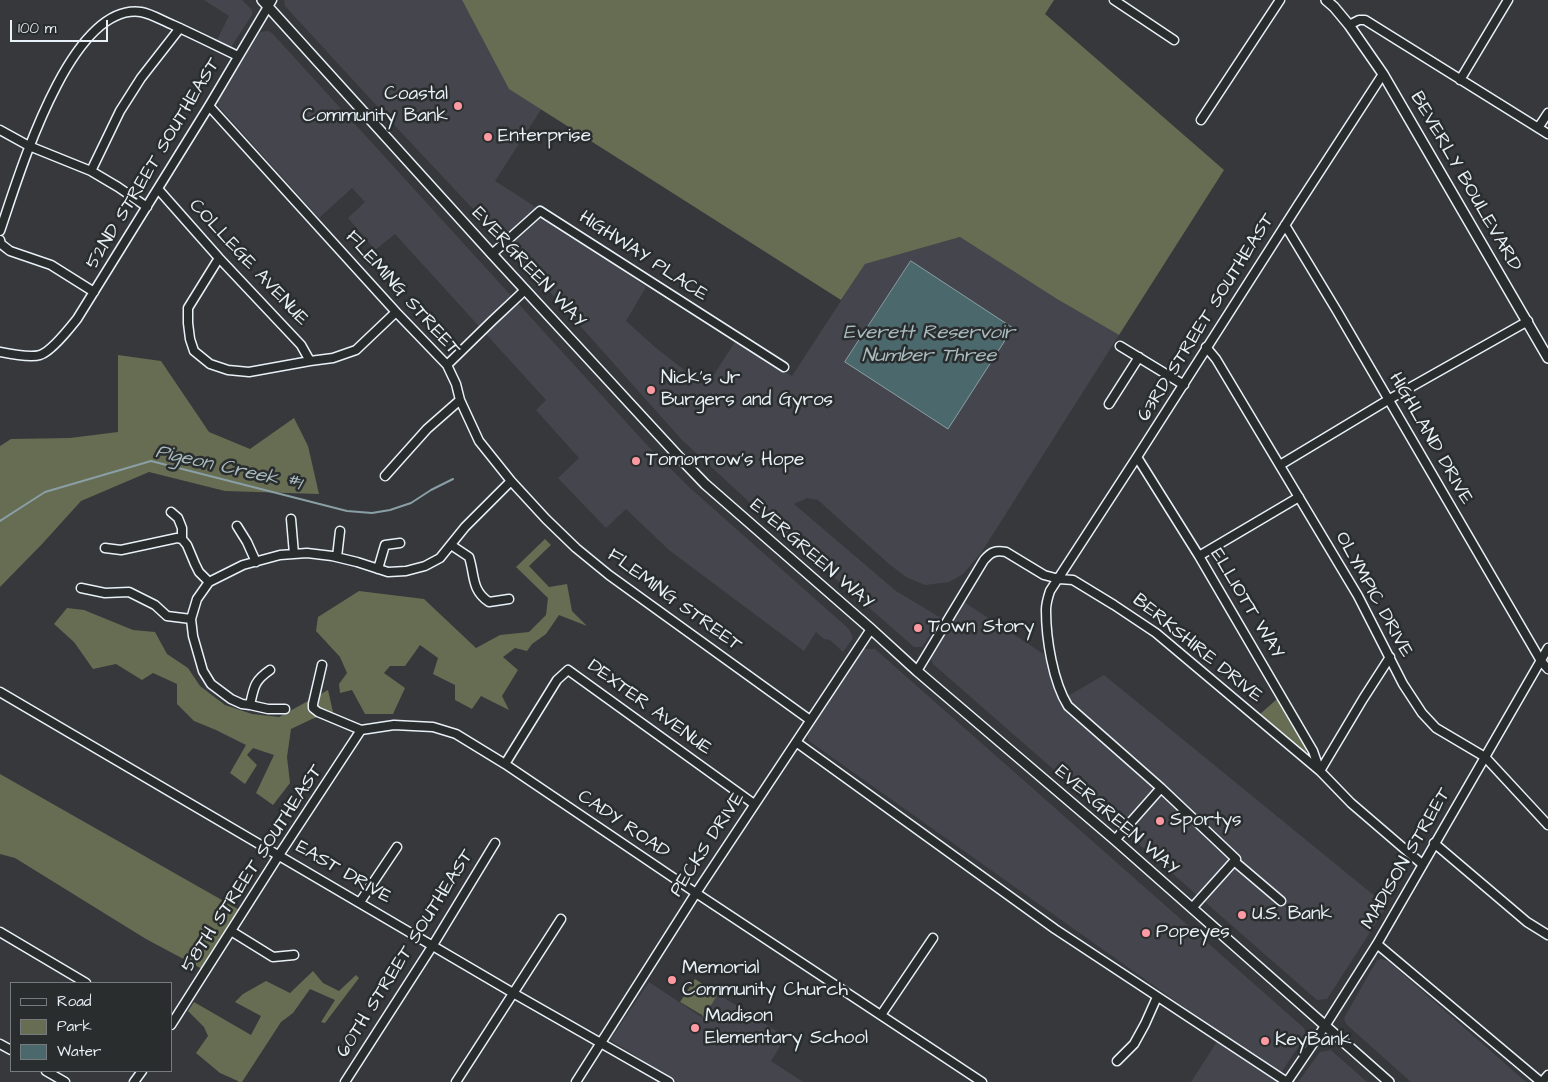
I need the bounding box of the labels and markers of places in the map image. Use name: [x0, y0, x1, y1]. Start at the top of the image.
place label: Coastal Community Bank: [302, 84, 448, 128]
marker: Coastal Community Bank: [452, 100, 464, 112]
place label: Enterprise: [498, 126, 591, 148]
marker: Enterprise: [482, 131, 494, 143]
place label: Nick's Jr Burgers and Gyros: [661, 368, 833, 412]
marker: Nick's Jr Burgers and Gyros: [645, 384, 657, 396]
place label: Tomorrow's Hope: [646, 450, 804, 472]
marker: Tomorrow's Hope: [630, 455, 642, 467]
place label: Town Story: [928, 617, 1034, 639]
marker: Town Story: [912, 622, 924, 634]
place label: Sportys: [1170, 810, 1242, 832]
marker: Sportys: [1154, 815, 1166, 827]
place label: U.S. Bank: [1252, 904, 1332, 926]
marker: U.S. Bank: [1236, 909, 1248, 921]
place label: Popeyes: [1156, 922, 1230, 944]
marker: Popeyes: [1140, 927, 1152, 939]
place label: Memorial Community Church: [682, 958, 848, 1002]
marker: Memorial Community Church: [666, 974, 678, 986]
place label: Madison Elementary School: [705, 1006, 868, 1050]
marker: Madison Elementary School: [689, 1022, 701, 1034]
place label: KeyBank: [1275, 1030, 1352, 1052]
marker: KeyBank: [1259, 1035, 1271, 1047]

